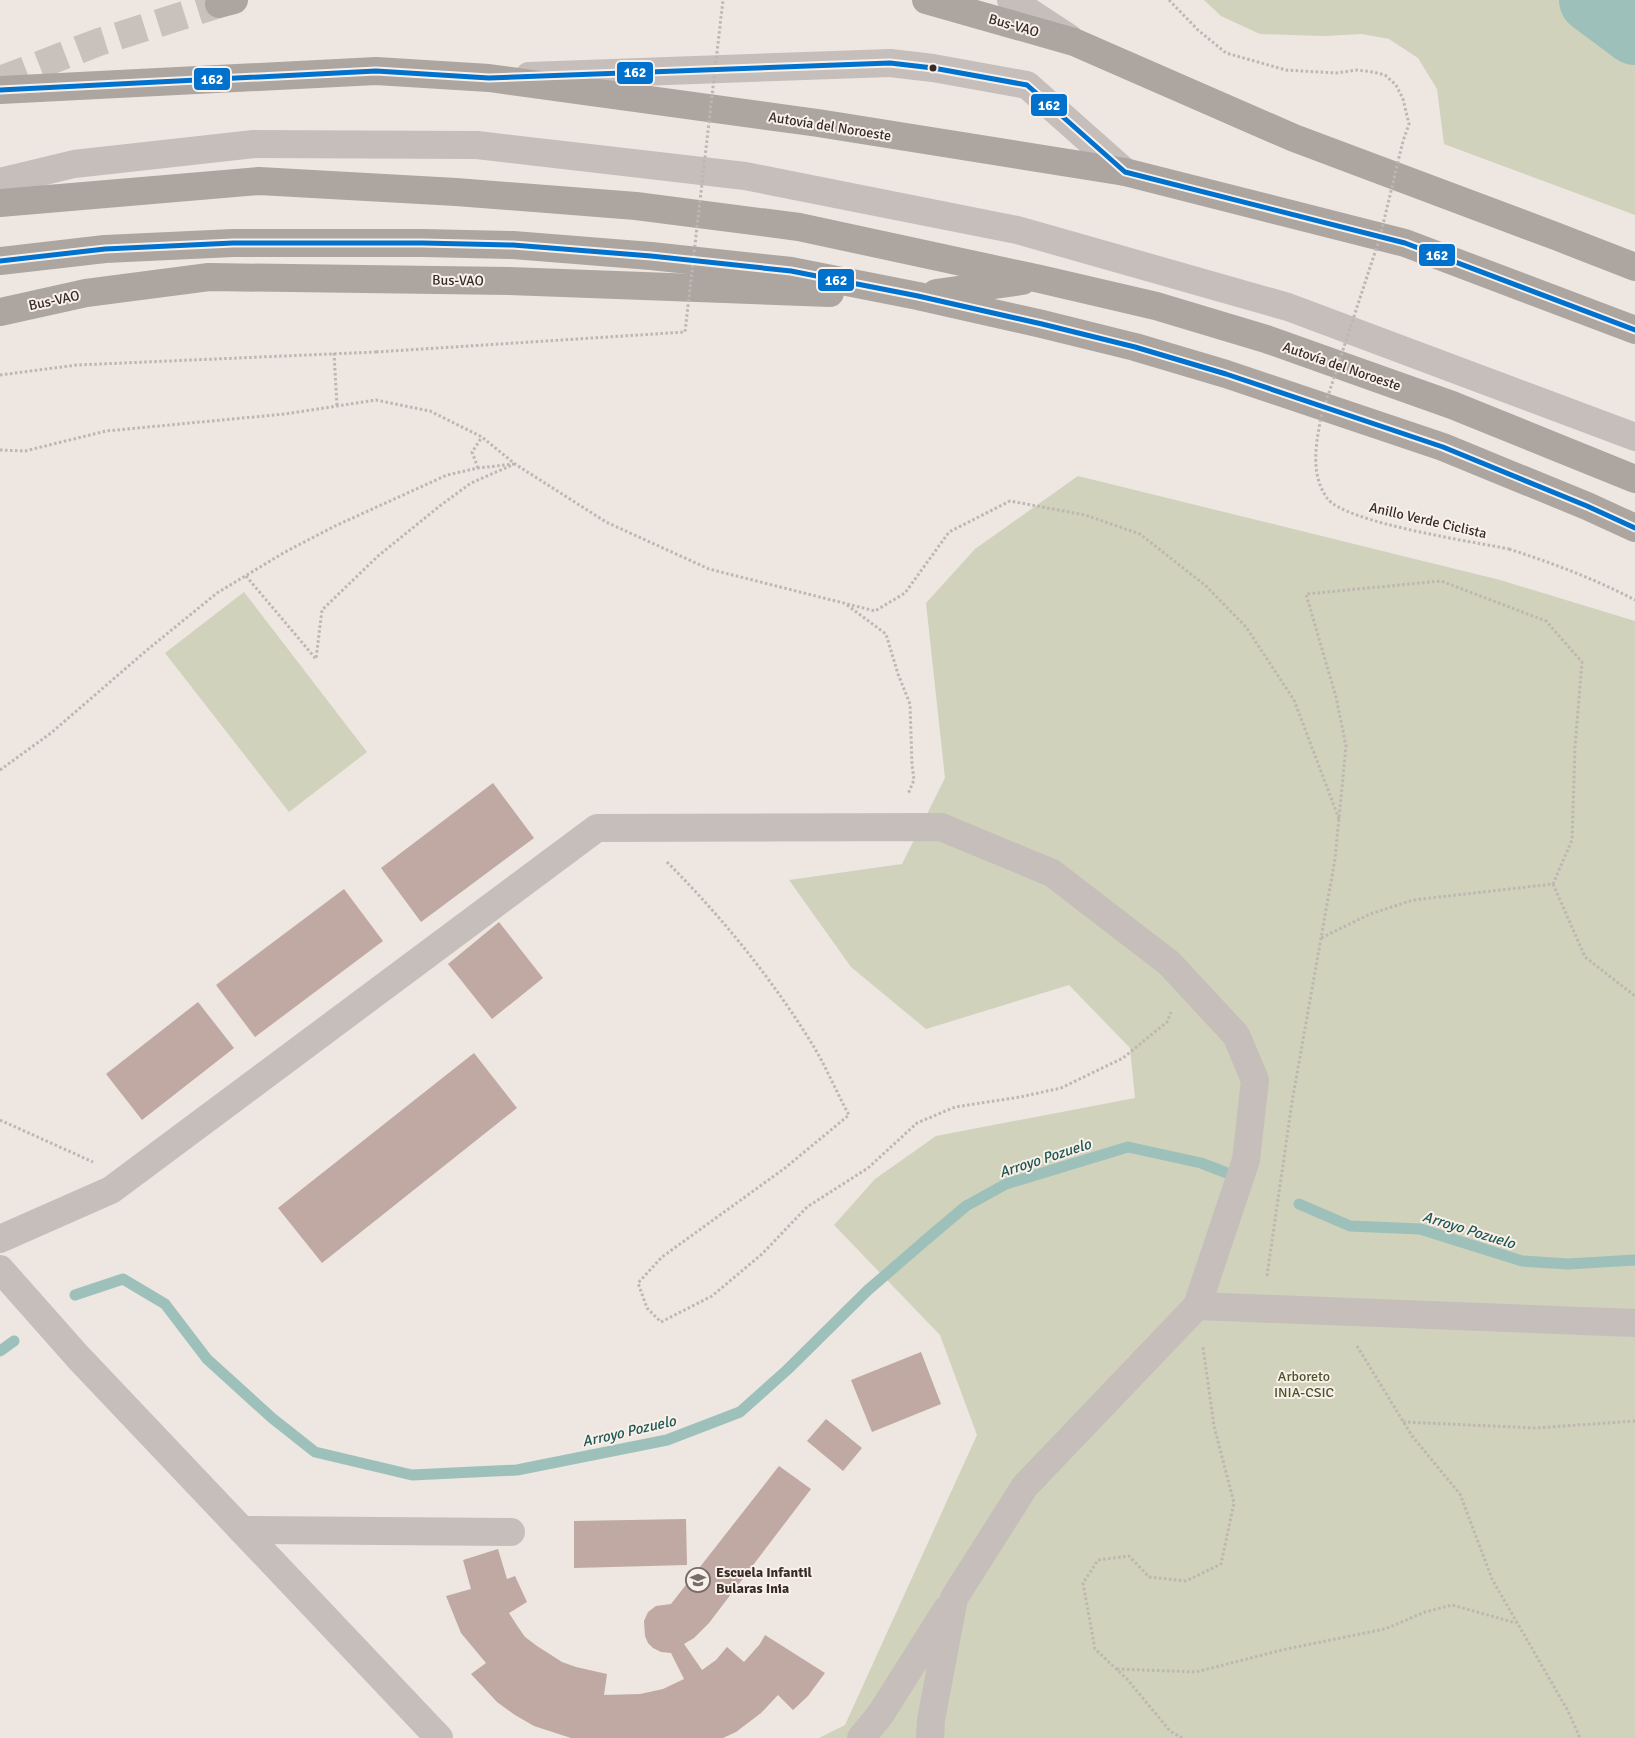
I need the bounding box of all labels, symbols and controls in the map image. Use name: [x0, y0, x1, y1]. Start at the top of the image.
street label: Bus-VAO: [987, 10, 1041, 41]
line badge: 162: [616, 61, 654, 85]
unlabelled marker: [928, 63, 938, 73]
text: 162: [624, 64, 646, 81]
line badge: 162: [193, 67, 231, 91]
text: 162: [201, 71, 223, 88]
line badge: 162: [1030, 93, 1068, 117]
text: 162: [1038, 97, 1060, 114]
street label: Autovía del Noroeste: [767, 108, 892, 145]
line badge: 162: [1418, 243, 1456, 267]
text: 162: [1426, 247, 1448, 264]
line badge: 162: [817, 268, 855, 292]
street label: Bus-VAO: [432, 272, 484, 289]
text: 162: [825, 272, 847, 289]
street label: Bus-VAO: [27, 287, 81, 314]
street label: Autovía del Noroeste: [1281, 338, 1403, 395]
street label: Anillo Verde Ciclista: [1368, 499, 1488, 542]
water label: Arroyo Pozuelo: [997, 1134, 1094, 1181]
water label: Arroyo Pozuelo: [1421, 1207, 1518, 1253]
park label: Arboreto INIA-CSIC: [1274, 1368, 1334, 1401]
water label: Arroyo Pozuelo: [580, 1411, 679, 1451]
place label: Escuela Infantil Bularas Inia: [716, 1564, 813, 1597]
school or university icon: Escuela Infantil Bularas Inia: [685, 1567, 711, 1593]

